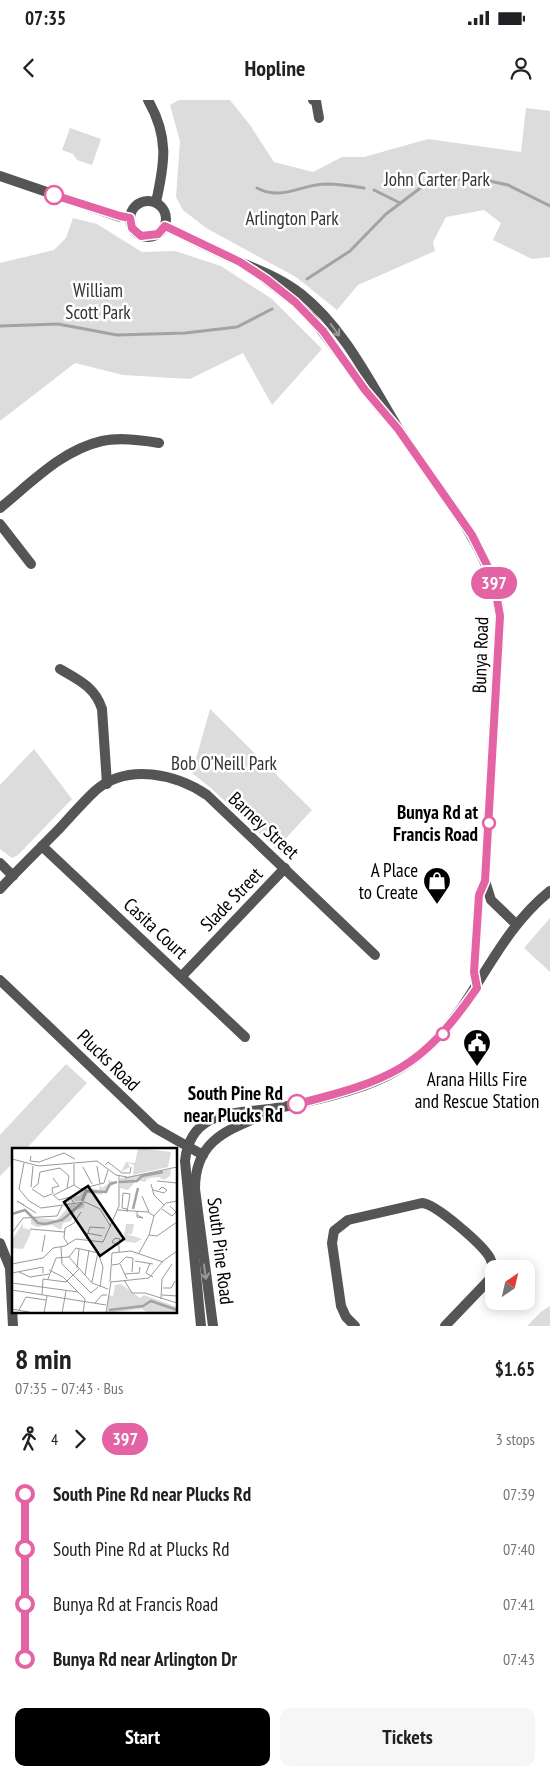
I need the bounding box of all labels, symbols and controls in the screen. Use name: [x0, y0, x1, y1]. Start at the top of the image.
text: 07:35: [25, 6, 66, 30]
icon: back: [15, 54, 43, 82]
text: Hopline: [245, 54, 305, 82]
icon: person: [507, 54, 535, 82]
park label: John Carter Park: [383, 167, 490, 191]
unlabelled marker: [44, 185, 64, 205]
park label: Arlington Park: [245, 206, 339, 230]
park label: William Scott Park: [65, 278, 131, 324]
one-way arrow: [330, 323, 340, 337]
line badge: 397: [465, 567, 523, 599]
text: 397: [481, 571, 507, 594]
street label: Bunya Road: [467, 616, 493, 694]
park label: Bob O'Neill Park: [171, 751, 278, 775]
street label: Barney Street: [224, 786, 305, 864]
place label: Bunya Rd at Francis Road: [393, 800, 478, 846]
marker: Bunya Rd at Francis Road: [482, 816, 496, 830]
place label: A Place to Create: [359, 858, 418, 904]
street label: Slade Street: [195, 861, 268, 936]
shop icon: A Place to Create: [422, 866, 452, 905]
street label: Casita Court: [119, 892, 194, 964]
street label: Plucks Road: [73, 1024, 145, 1096]
unlabelled marker: [436, 1027, 450, 1041]
public building icon: Arana Hills Fire and Rescue Station: [462, 1028, 492, 1067]
place label: Arana Hills Fire and Rescue Station: [415, 1067, 539, 1113]
place label: South Pine Rd near Plucks Rd: [184, 1081, 283, 1127]
marker: South Pine Rd near Plucks Rd: [287, 1094, 307, 1114]
inset map: [12, 1148, 178, 1314]
street label: South Pine Road: [203, 1196, 239, 1306]
north arrow: [485, 1260, 535, 1310]
map controls: [485, 1260, 535, 1310]
one-way arrow: [201, 1263, 211, 1279]
text: 8 min: [15, 1340, 72, 1377]
text: $1.65: [495, 1357, 535, 1381]
text: 07:35 – 07:43 · Bus: [15, 1378, 123, 1398]
icon: walk: [15, 1425, 43, 1453]
icon: forward: [66, 1425, 94, 1453]
text: 397: [112, 1427, 138, 1450]
text: 4: [51, 1429, 58, 1449]
text: 3 stops: [495, 1429, 535, 1449]
text: South Pine Rd near Plucks Rd: [53, 1482, 251, 1506]
text: 07:39: [503, 1484, 535, 1504]
text: South Pine Rd at Plucks Rd: [53, 1537, 230, 1561]
text: 07:40: [503, 1539, 535, 1559]
text: Bunya Rd at Francis Road: [53, 1592, 218, 1616]
text: 07:41: [503, 1594, 535, 1614]
text: Bunya Rd near Arlington Dr: [53, 1647, 237, 1671]
text: 07:43: [503, 1649, 535, 1669]
button: Start: [15, 1708, 270, 1766]
button: Tickets: [280, 1708, 535, 1766]

